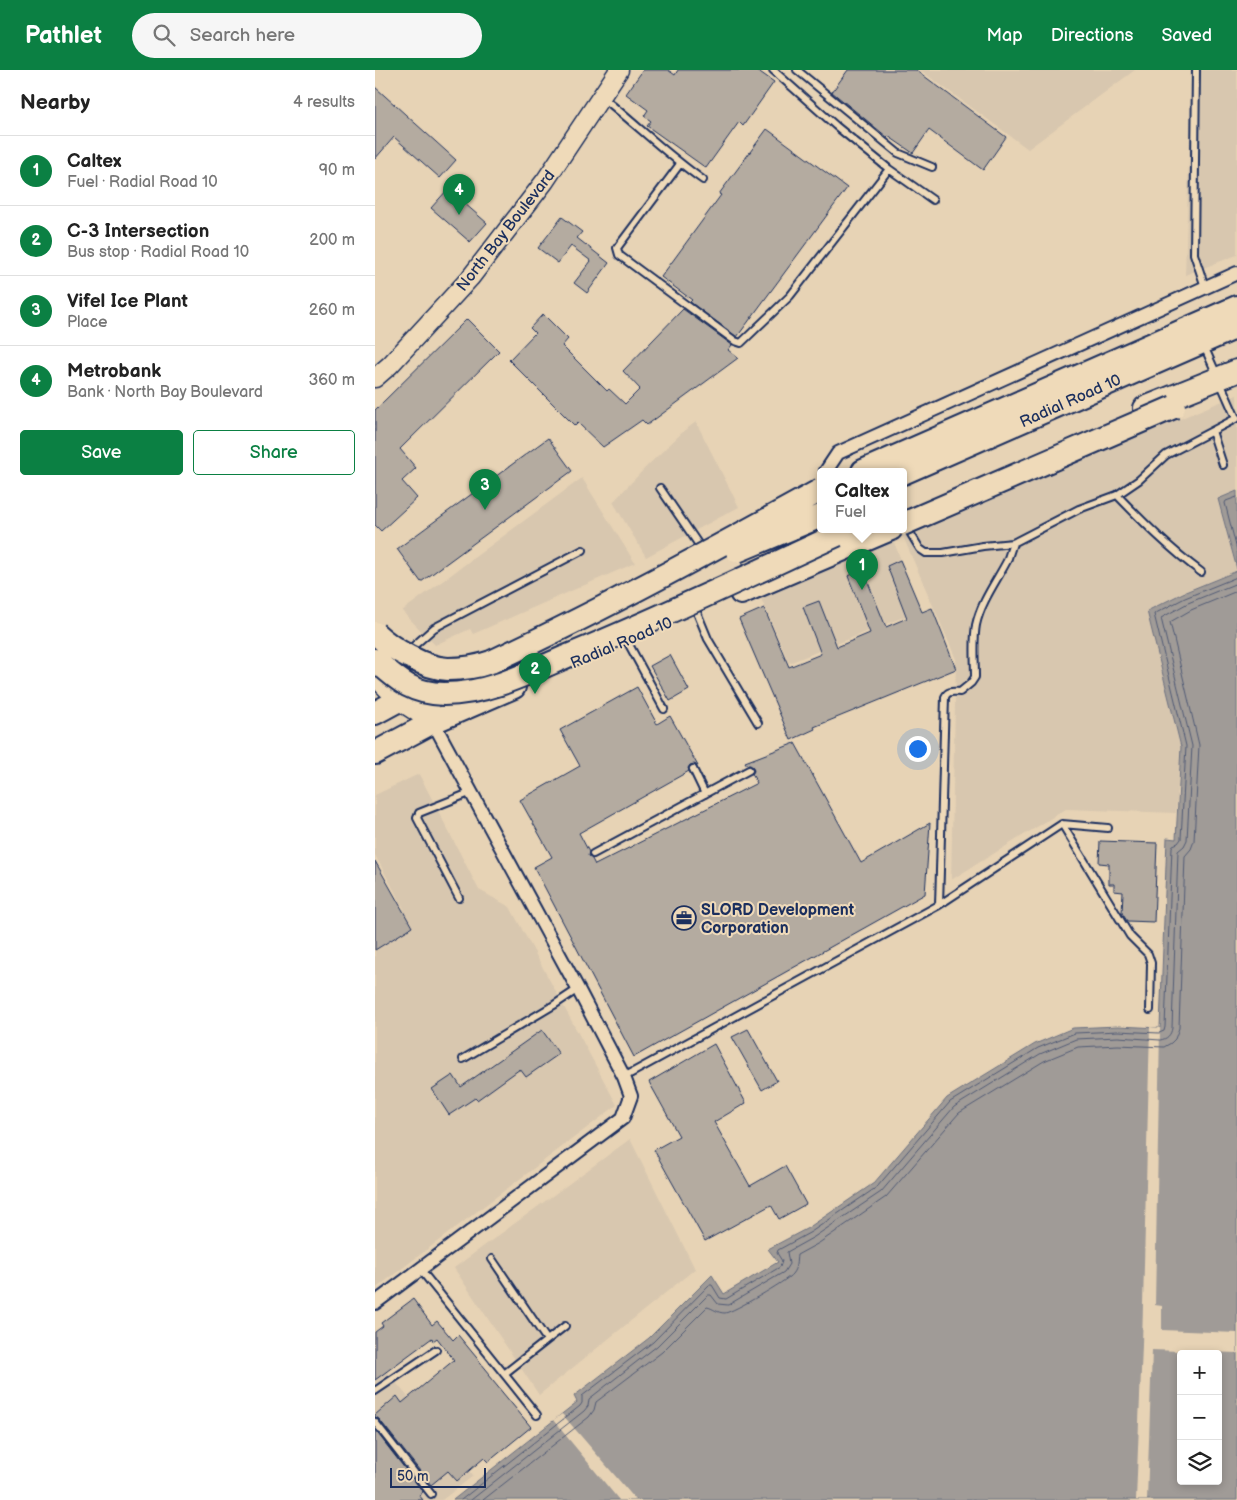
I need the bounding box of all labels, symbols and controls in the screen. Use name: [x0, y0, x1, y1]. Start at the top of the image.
search box: [132, 13, 482, 58]
text: Pathlet: [25, 21, 102, 50]
icon: search: [150, 21, 178, 49]
text: Search here: [190, 24, 295, 47]
text: Map: [987, 25, 1023, 46]
text: Directions: [1051, 25, 1133, 46]
text: Saved: [1161, 25, 1212, 46]
text: Nearby: [20, 90, 90, 115]
text: 4 results: [293, 93, 355, 112]
text: Caltex: [67, 150, 121, 173]
text: 1: [33, 161, 39, 180]
text: 90 m: [319, 161, 355, 180]
street label: North Bay Boulevard: [453, 167, 559, 295]
text: Fuel · Radial Road 10: [67, 173, 218, 192]
pin: 4: [443, 174, 475, 215]
text: C-3 Intersection: [67, 220, 209, 243]
text: 2: [31, 231, 41, 250]
text: 200 m: [309, 231, 355, 250]
text: Bus stop · Radial Road 10: [67, 243, 249, 262]
text: Vifel Ice Plant: [67, 290, 188, 313]
text: 3: [31, 301, 41, 320]
text: 260 m: [309, 301, 355, 320]
text: Place: [67, 313, 108, 332]
text: Metrobank: [67, 360, 161, 383]
text: 4: [31, 371, 41, 390]
text: 360 m: [308, 371, 355, 390]
street label: Radial Road 10: [1017, 371, 1124, 432]
text: Bank · North Bay Boulevard: [67, 383, 263, 402]
button: Save: [20, 430, 183, 475]
button: Share: [193, 430, 355, 475]
popup: [817, 468, 907, 533]
pin: 3: [469, 469, 501, 510]
text: Caltex: [835, 480, 889, 503]
text: Fuel: [835, 503, 866, 522]
pin: 1: [846, 549, 878, 590]
street label: Radial Road 10: [568, 613, 675, 673]
pin: 2: [519, 653, 551, 694]
your location: [905, 736, 931, 762]
place label: SLORD Development Corporation: [701, 901, 855, 938]
office icon: SLORD Development Corporation: [671, 905, 697, 931]
map controls: [1177, 1350, 1222, 1485]
button: +: [1177, 1350, 1222, 1395]
button: −: [1177, 1395, 1222, 1440]
button: layers: [1177, 1440, 1222, 1485]
scale bar: [390, 1465, 486, 1488]
text: 50 m: [397, 1468, 429, 1485]

